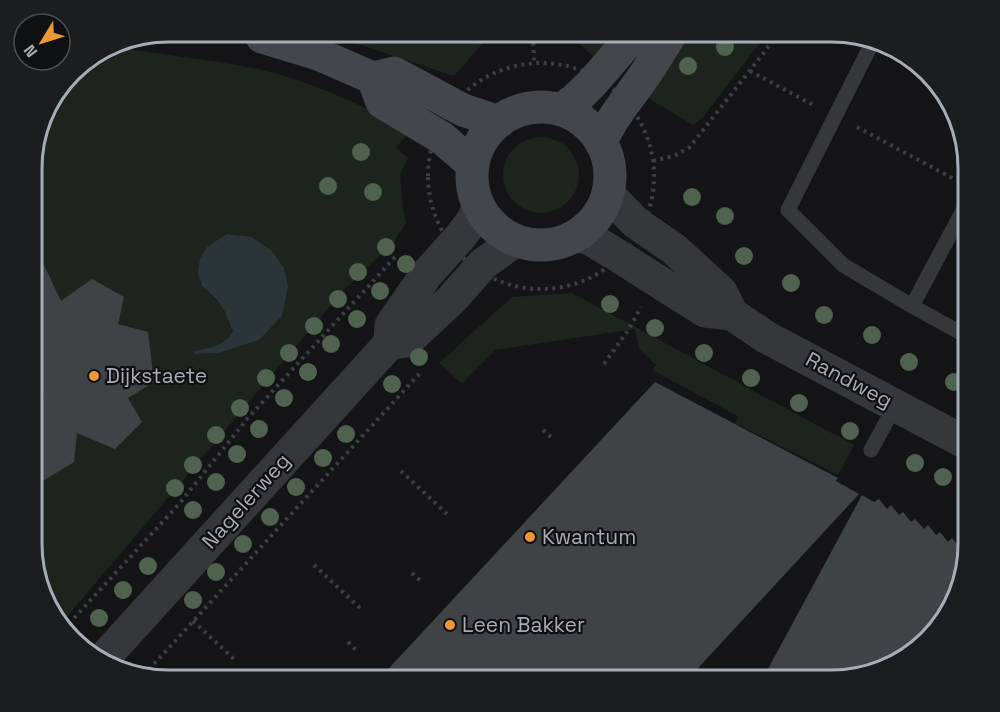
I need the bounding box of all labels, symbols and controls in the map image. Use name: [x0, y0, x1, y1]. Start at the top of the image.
north arrow: [12, 12, 72, 72]
text: N: [19, 40, 42, 62]
street label: Randweg: [801, 346, 897, 414]
place label: Dijkstaete: [106, 362, 207, 389]
marker: Dijkstaete: [87, 369, 101, 383]
street label: Nagelerweg: [196, 447, 296, 554]
place label: Kwantum: [542, 523, 636, 550]
marker: Kwantum: [523, 530, 537, 544]
place label: Leen Bakker: [462, 611, 585, 638]
marker: Leen Bakker: [443, 618, 457, 632]

